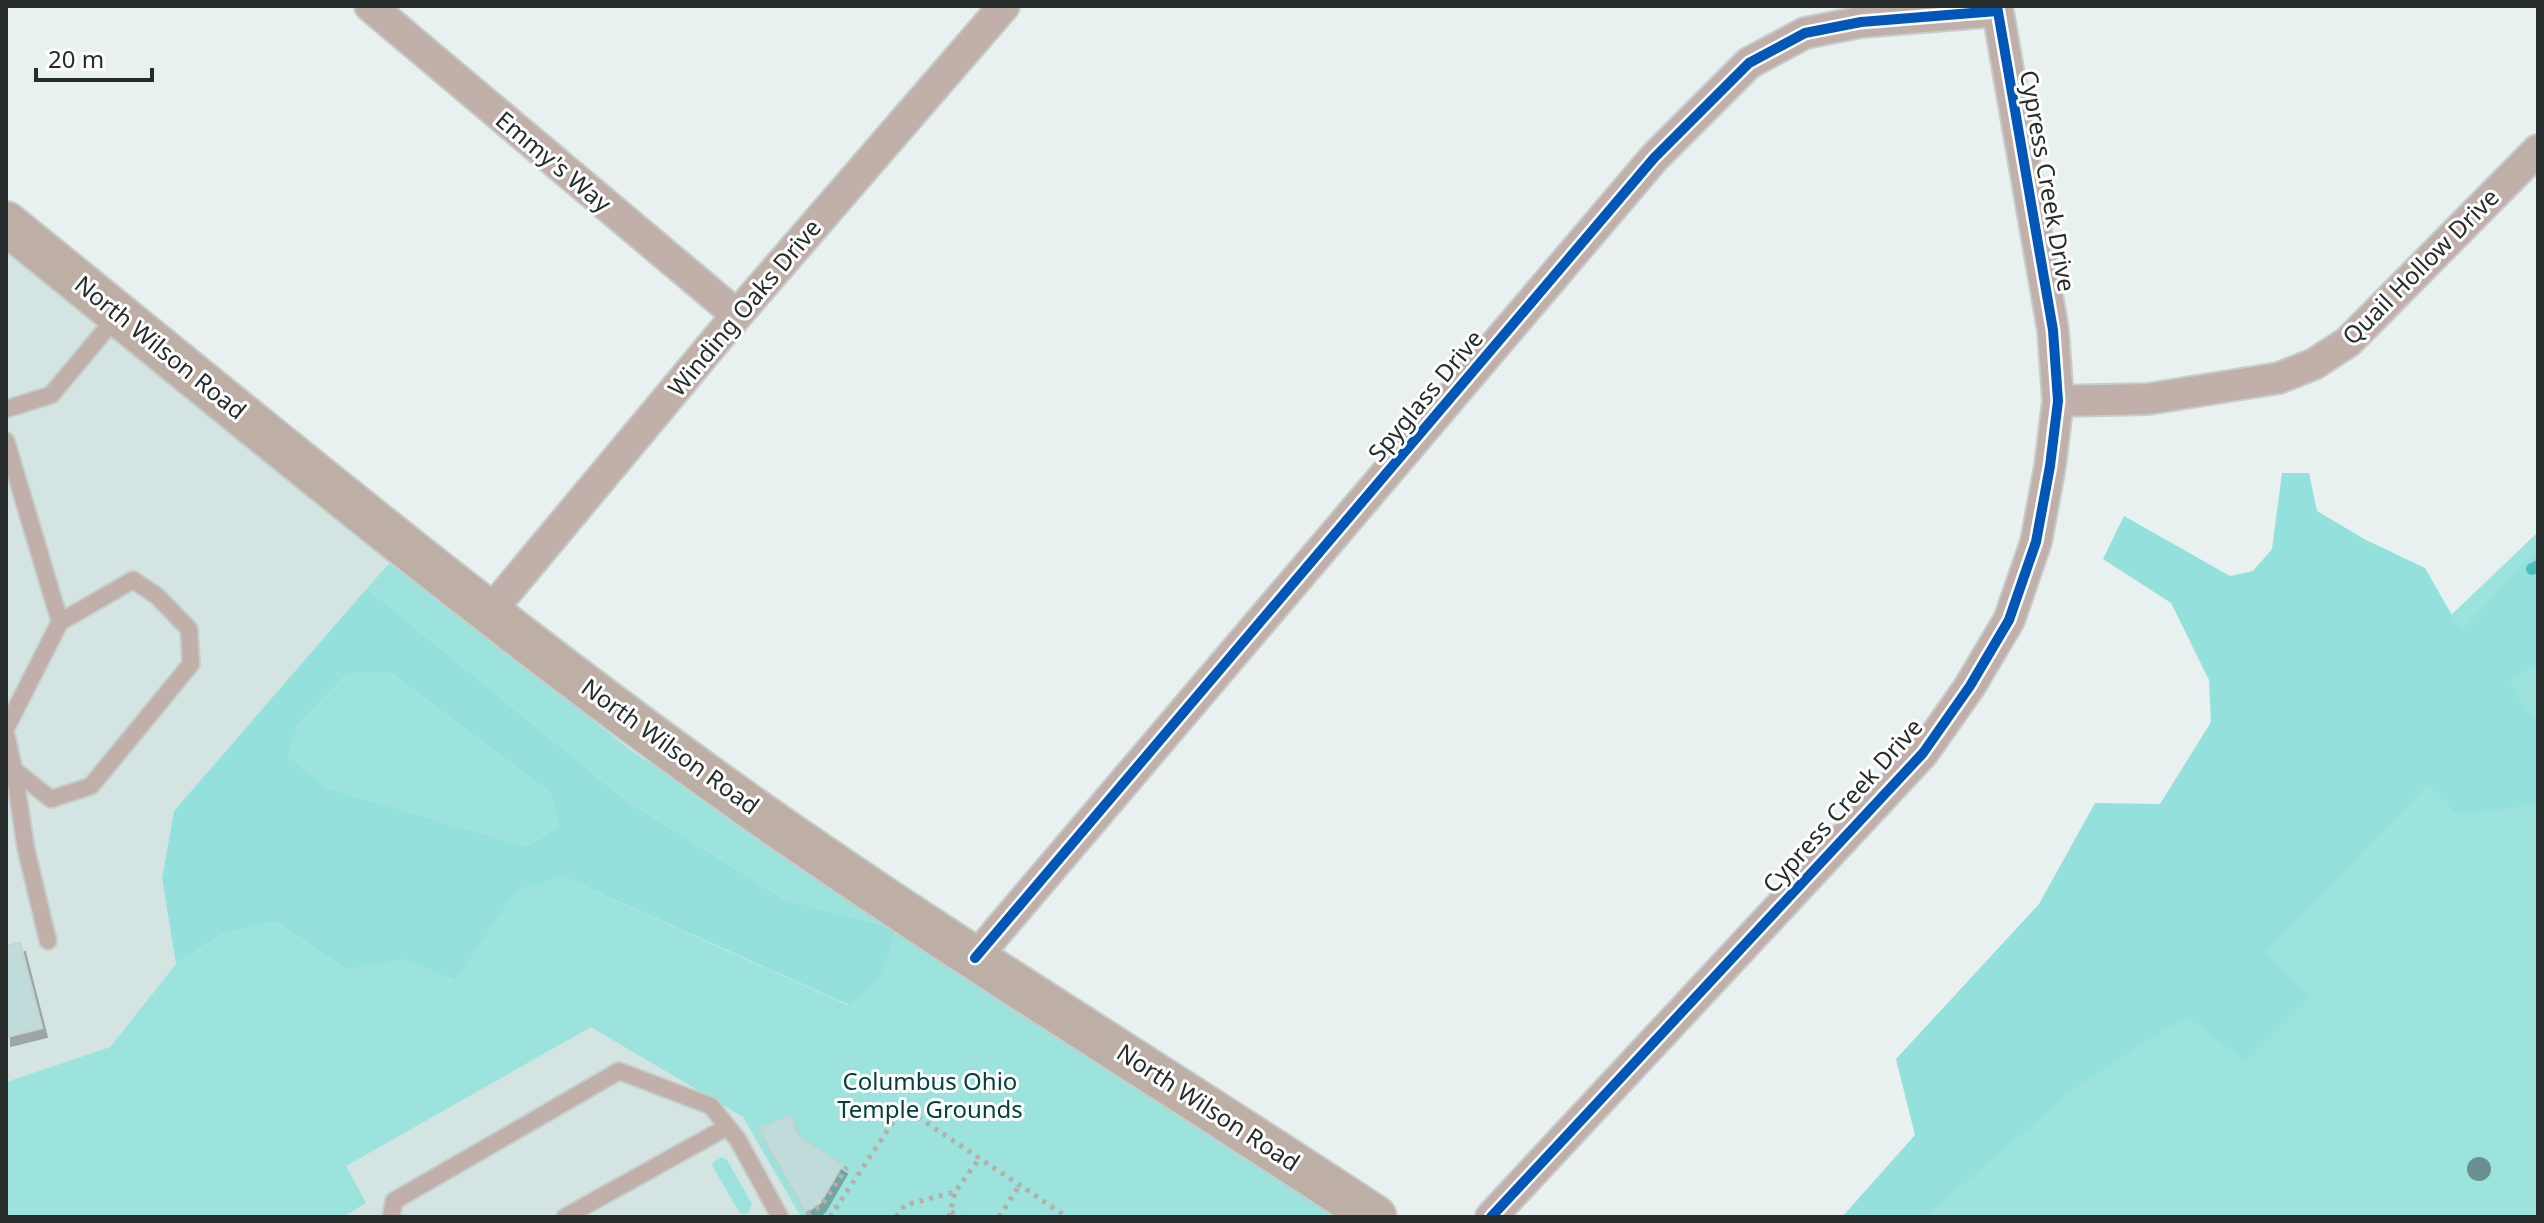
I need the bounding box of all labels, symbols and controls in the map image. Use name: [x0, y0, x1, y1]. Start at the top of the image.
scale bar: [36, 32, 152, 82]
text: 20 m: [48, 42, 104, 75]
street label: Cypress Creek Drive: [2013, 67, 2084, 294]
street label: Emmy's Way: [489, 103, 619, 219]
street label: Quail Hollow Drive: [2334, 180, 2505, 351]
street label: Winding Oaks Drive: [660, 211, 828, 403]
street label: North Wilson Road: [68, 267, 254, 426]
street label: Spyglass Drive: [1360, 322, 1490, 468]
street label: North Wilson Road: [575, 670, 766, 821]
street label: Cypress Creek Drive: [1755, 711, 1929, 899]
street label: North Wilson Road: [1111, 1035, 1307, 1178]
park label: Columbus Ohio Temple Grounds: [837, 1064, 1023, 1125]

